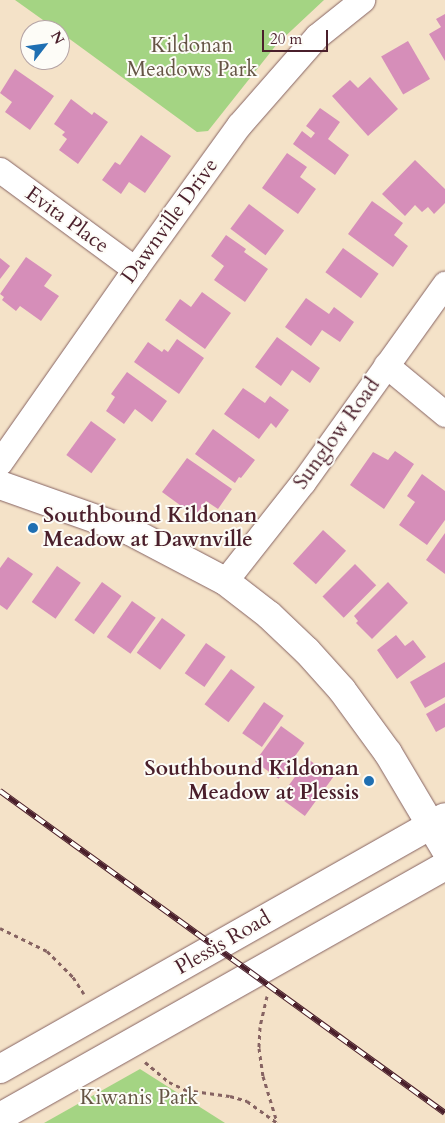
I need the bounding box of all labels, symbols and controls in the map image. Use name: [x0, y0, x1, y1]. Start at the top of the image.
north arrow: [20, 20, 70, 70]
scale bar: [265, 20, 331, 52]
text: N: [46, 28, 69, 48]
text: 20 m: [270, 29, 302, 49]
park label: Kildonan Meadows Park: [127, 33, 257, 83]
street label: Dawnville Drive: [116, 154, 224, 288]
street label: Evita Place: [20, 181, 114, 259]
street label: Sunglow Road: [288, 374, 386, 494]
place label: Southbound Kildonan Meadow at Dawnville: [43, 503, 257, 553]
marker: Southbound Kildonan Meadow at Dawnville: [27, 522, 39, 534]
place label: Southbound Kildonan Meadow at Plessis: [145, 756, 359, 806]
marker: Southbound Kildonan Meadow at Plessis: [363, 775, 375, 787]
street label: Plessis Road: [171, 906, 275, 980]
park label: Kiwanis Park: [80, 1085, 198, 1111]

